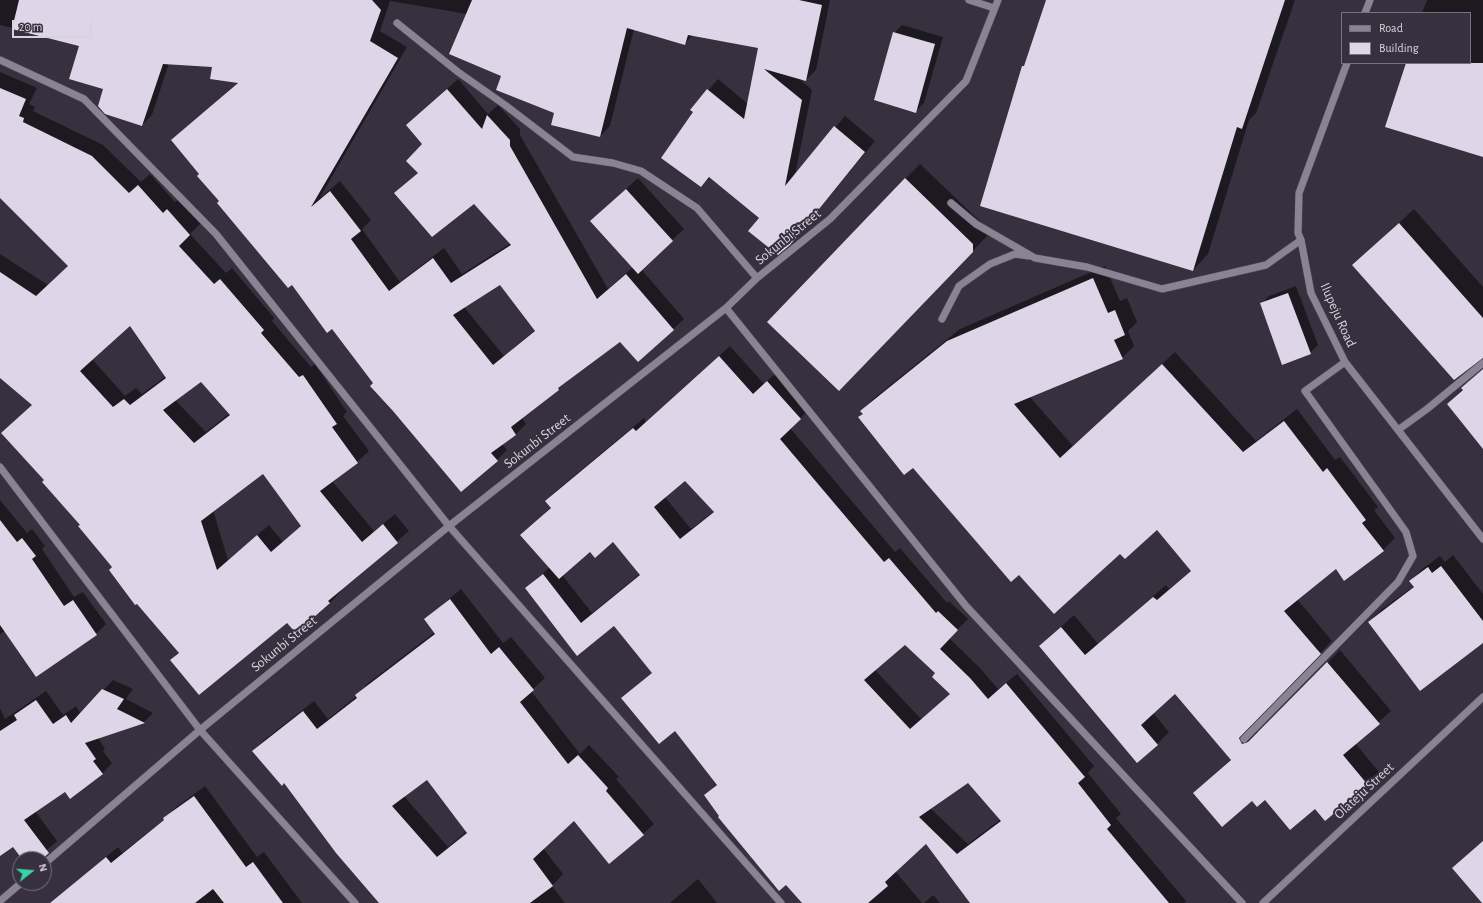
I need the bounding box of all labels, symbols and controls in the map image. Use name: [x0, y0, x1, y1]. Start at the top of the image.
scale bar: [14, 12, 94, 38]
legend: [1341, 12, 1471, 64]
text: 20 m: [19, 21, 42, 33]
text: Road: [1379, 22, 1403, 34]
text: Building: [1379, 42, 1419, 54]
street label: Sokunbi Street: [752, 205, 824, 269]
street label: Ilupeju Road: [1316, 280, 1360, 350]
street label: Sokunbi Street: [500, 410, 574, 472]
street label: Sokunbi Street: [248, 612, 320, 676]
street label: Olateju Street: [1331, 759, 1397, 823]
north arrow: [12, 851, 52, 891]
text: N: [37, 862, 49, 873]

